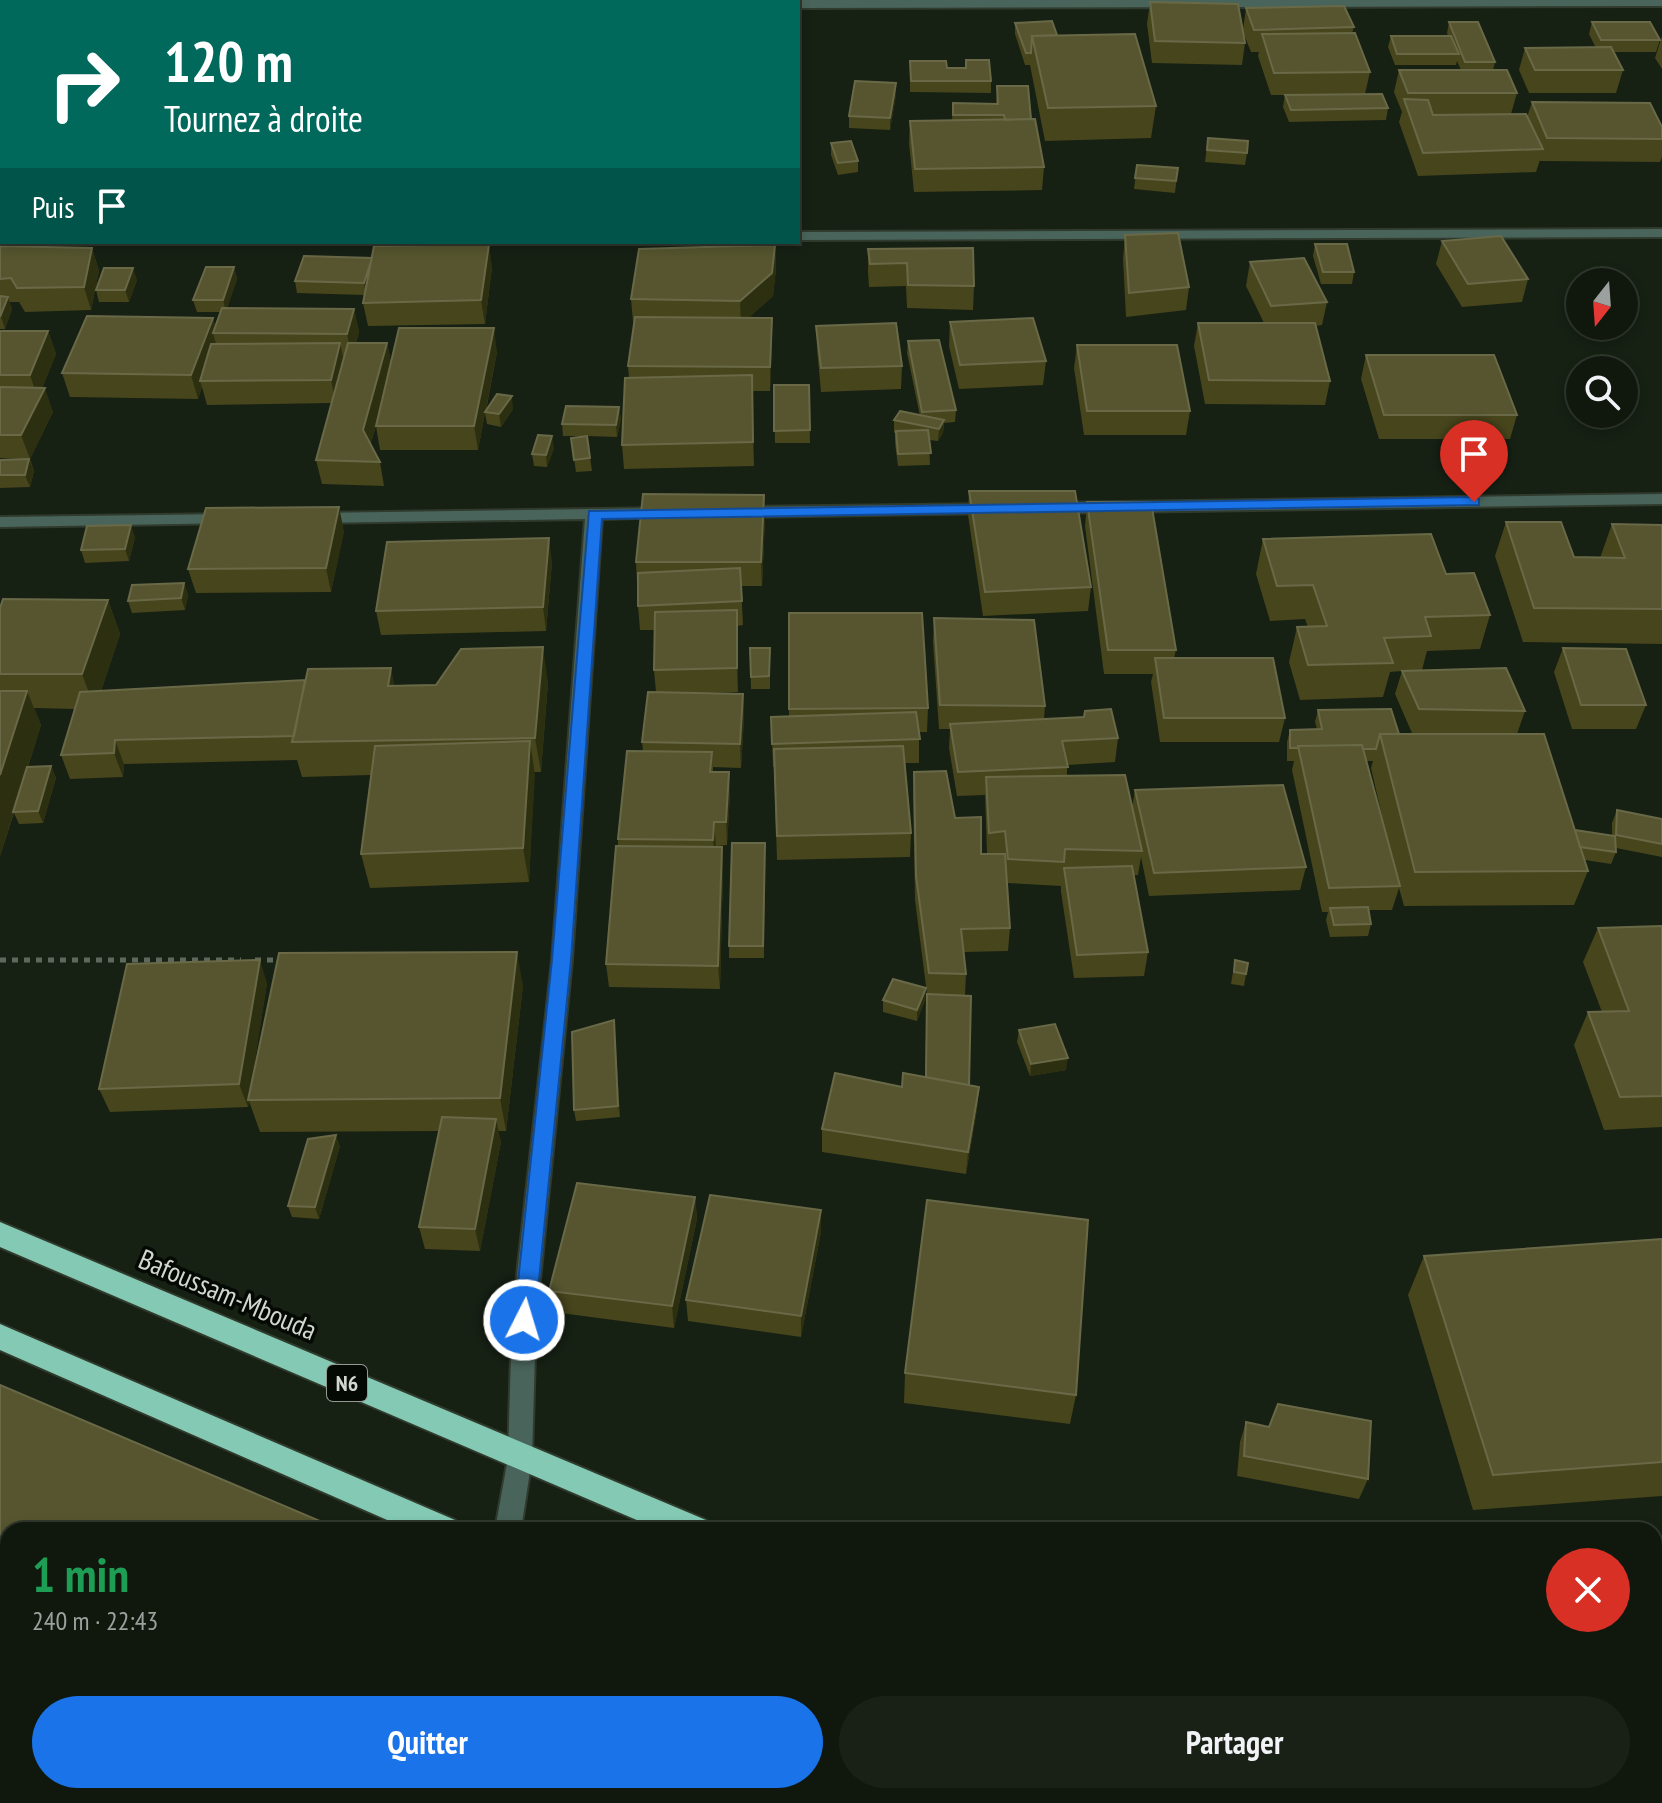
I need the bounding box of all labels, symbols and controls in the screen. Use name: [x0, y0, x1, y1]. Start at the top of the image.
text: 120 m: [164, 25, 293, 97]
icon: right: [32, 32, 136, 136]
text: Tournez à droite: [164, 95, 363, 142]
icon: arrive: [90, 184, 134, 228]
text: Puis: [32, 187, 74, 226]
north arrow: [1566, 268, 1638, 340]
map controls: [1566, 268, 1638, 428]
button: search: [1566, 356, 1638, 428]
pin: [1440, 420, 1508, 502]
icon: arrive: [1452, 432, 1496, 476]
street label: Bafoussam-Mbouda: [133, 1240, 323, 1348]
position arrow: [482, 1278, 566, 1362]
road number: N6: [327, 1365, 367, 1401]
text: 1 min: [32, 1543, 129, 1605]
button: close: [1546, 1548, 1630, 1632]
text: 240 m · 22:43: [32, 1604, 158, 1637]
button: Quitter: [32, 1696, 823, 1788]
button: Partager: [839, 1696, 1630, 1788]

